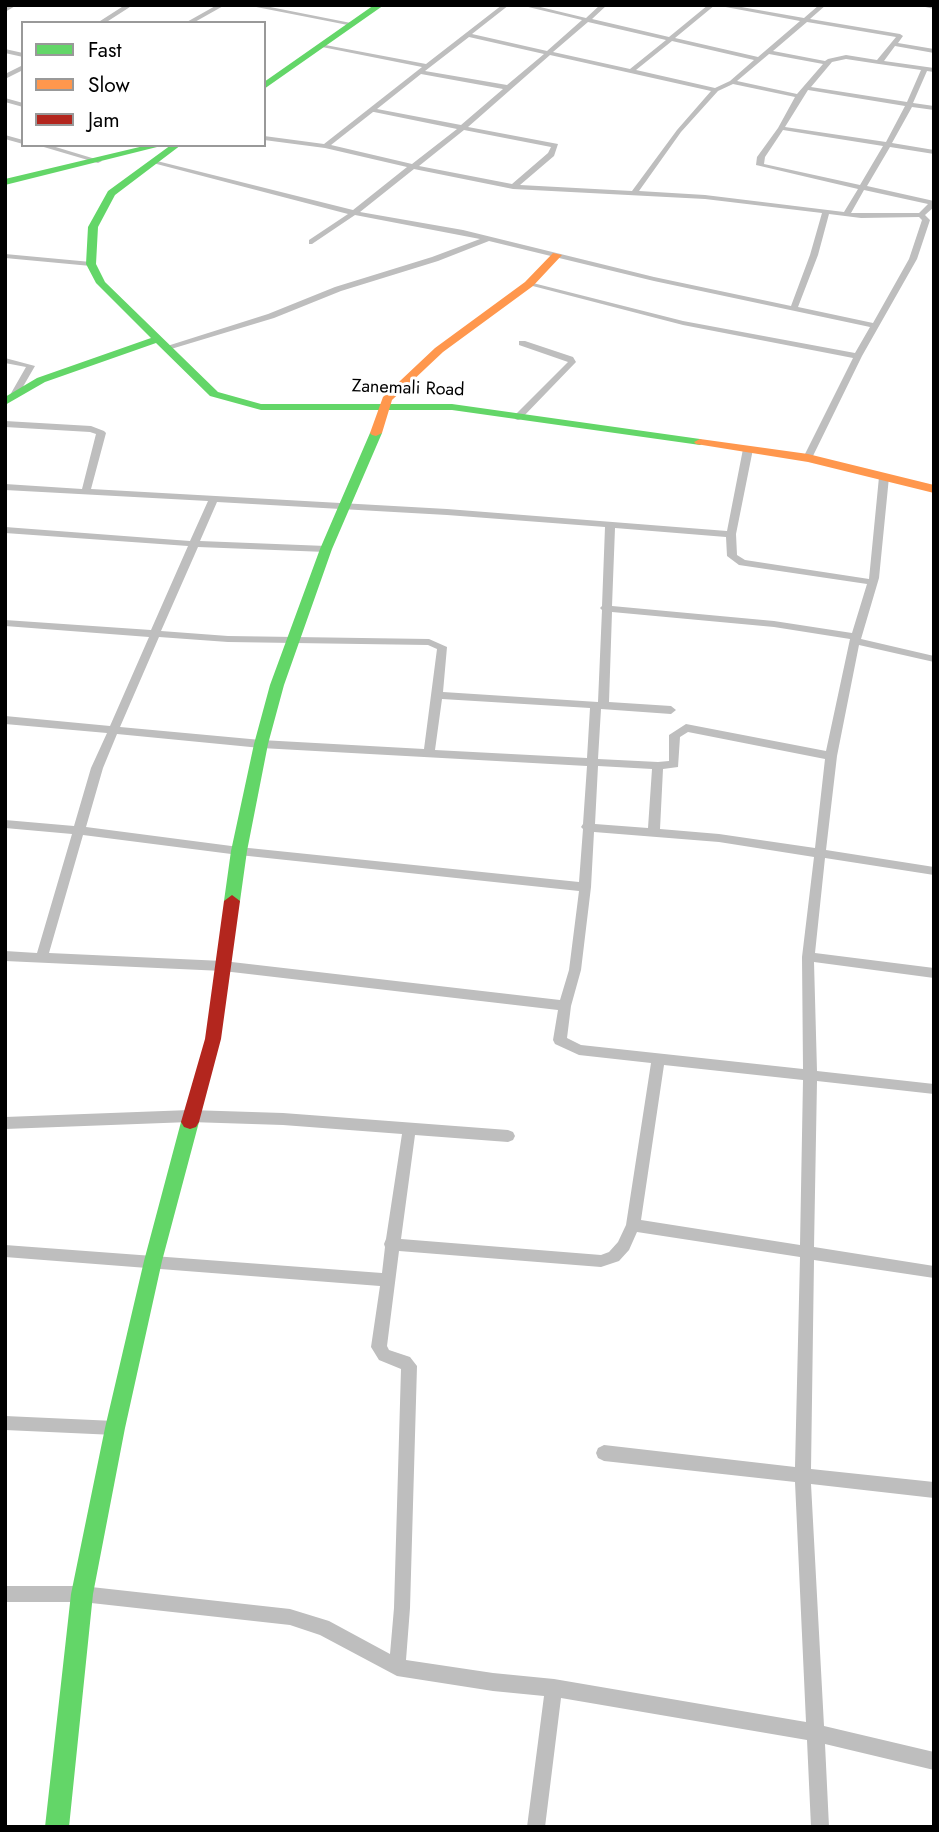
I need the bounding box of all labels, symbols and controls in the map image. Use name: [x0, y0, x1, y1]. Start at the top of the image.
legend: [21, 21, 266, 147]
text: Fast: [88, 35, 121, 65]
text: Slow: [88, 70, 130, 100]
text: Jam: [88, 105, 120, 135]
street label: Zanemali Road: [351, 376, 465, 402]

